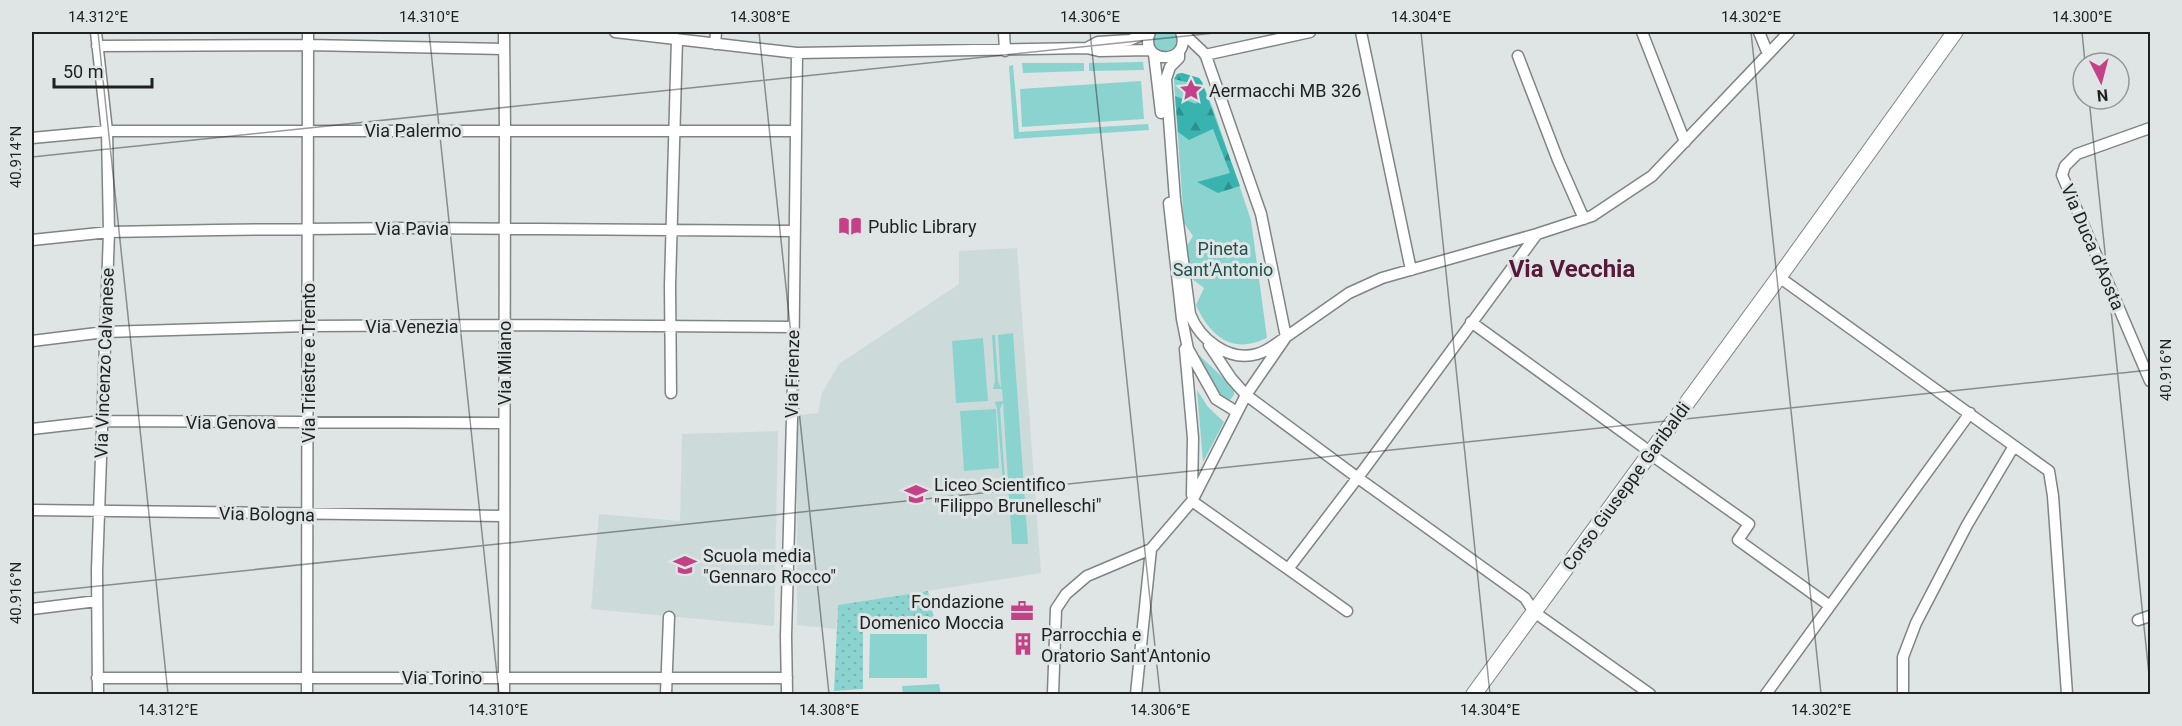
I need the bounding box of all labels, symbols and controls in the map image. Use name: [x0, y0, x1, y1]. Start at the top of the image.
text: 14.312°E: [68, 8, 129, 26]
text: 14.310°E: [399, 8, 460, 26]
text: 14.308°E: [730, 8, 791, 26]
text: 14.306°E: [1060, 8, 1121, 26]
text: 14.304°E: [1391, 8, 1452, 26]
text: 14.302°E: [1721, 8, 1782, 26]
text: 14.300°E: [2052, 8, 2113, 26]
scale bar: [54, 51, 152, 89]
north arrow: [2071, 51, 2131, 111]
text: 50 m: [63, 61, 103, 82]
place icon: Aermacchi MB 326: [1178, 77, 1204, 103]
place label: Aermacchi MB 326: [1209, 80, 1361, 101]
text: N: [2096, 85, 2109, 105]
street label: Via Palermo: [364, 120, 462, 141]
text: 40.914°N: [7, 126, 25, 188]
street label: Via Duca d'Aosta: [2057, 181, 2129, 313]
library icon: Public Library: [837, 213, 863, 239]
place label: Public Library: [868, 216, 977, 237]
street label: Via Pavia: [375, 218, 449, 239]
park label: Pineta Sant'Antonio: [1173, 238, 1273, 280]
district label: Via Vecchia: [1509, 255, 1635, 283]
street label: Via Vincenzo Calvanese: [90, 267, 118, 459]
street label: Via Triestre e Trento: [298, 283, 319, 443]
street label: Via Venezia: [365, 316, 459, 337]
street label: Via Milano: [494, 321, 515, 405]
street label: Via Firenze: [781, 330, 803, 418]
text: 40.916°N: [2157, 339, 2175, 401]
street label: Corso Giuseppe Garibaldi: [1558, 398, 1694, 574]
street label: Via Genova: [186, 412, 276, 433]
place label: Liceo Scientifico "Filippo Brunelleschi": [934, 474, 1102, 516]
school or university icon: Liceo Scientifico "Filippo Brunelleschi": [903, 481, 929, 507]
street label: Via Bologna: [219, 503, 315, 525]
place label: Scuola media "Gennaro Rocco": [703, 545, 836, 587]
school or university icon: Scuola media "Gennaro Rocco": [672, 552, 698, 578]
text: 40.916°N: [7, 562, 25, 624]
place label: Fondazione Domenico Moccia: [859, 591, 1004, 633]
office icon: Fondazione Domenico Moccia: [1009, 598, 1035, 624]
place label: Parrocchia e Oratorio Sant'Antonio: [1041, 624, 1211, 666]
building icon: Parrocchia e Oratorio Sant'Antonio: [1010, 631, 1036, 657]
street label: Via Torino: [402, 667, 482, 688]
text: 14.312°E: [138, 701, 199, 719]
text: 14.310°E: [468, 701, 529, 719]
text: 14.308°E: [799, 701, 860, 719]
text: 14.306°E: [1130, 701, 1191, 719]
text: 14.304°E: [1460, 701, 1521, 719]
text: 14.302°E: [1791, 701, 1852, 719]

